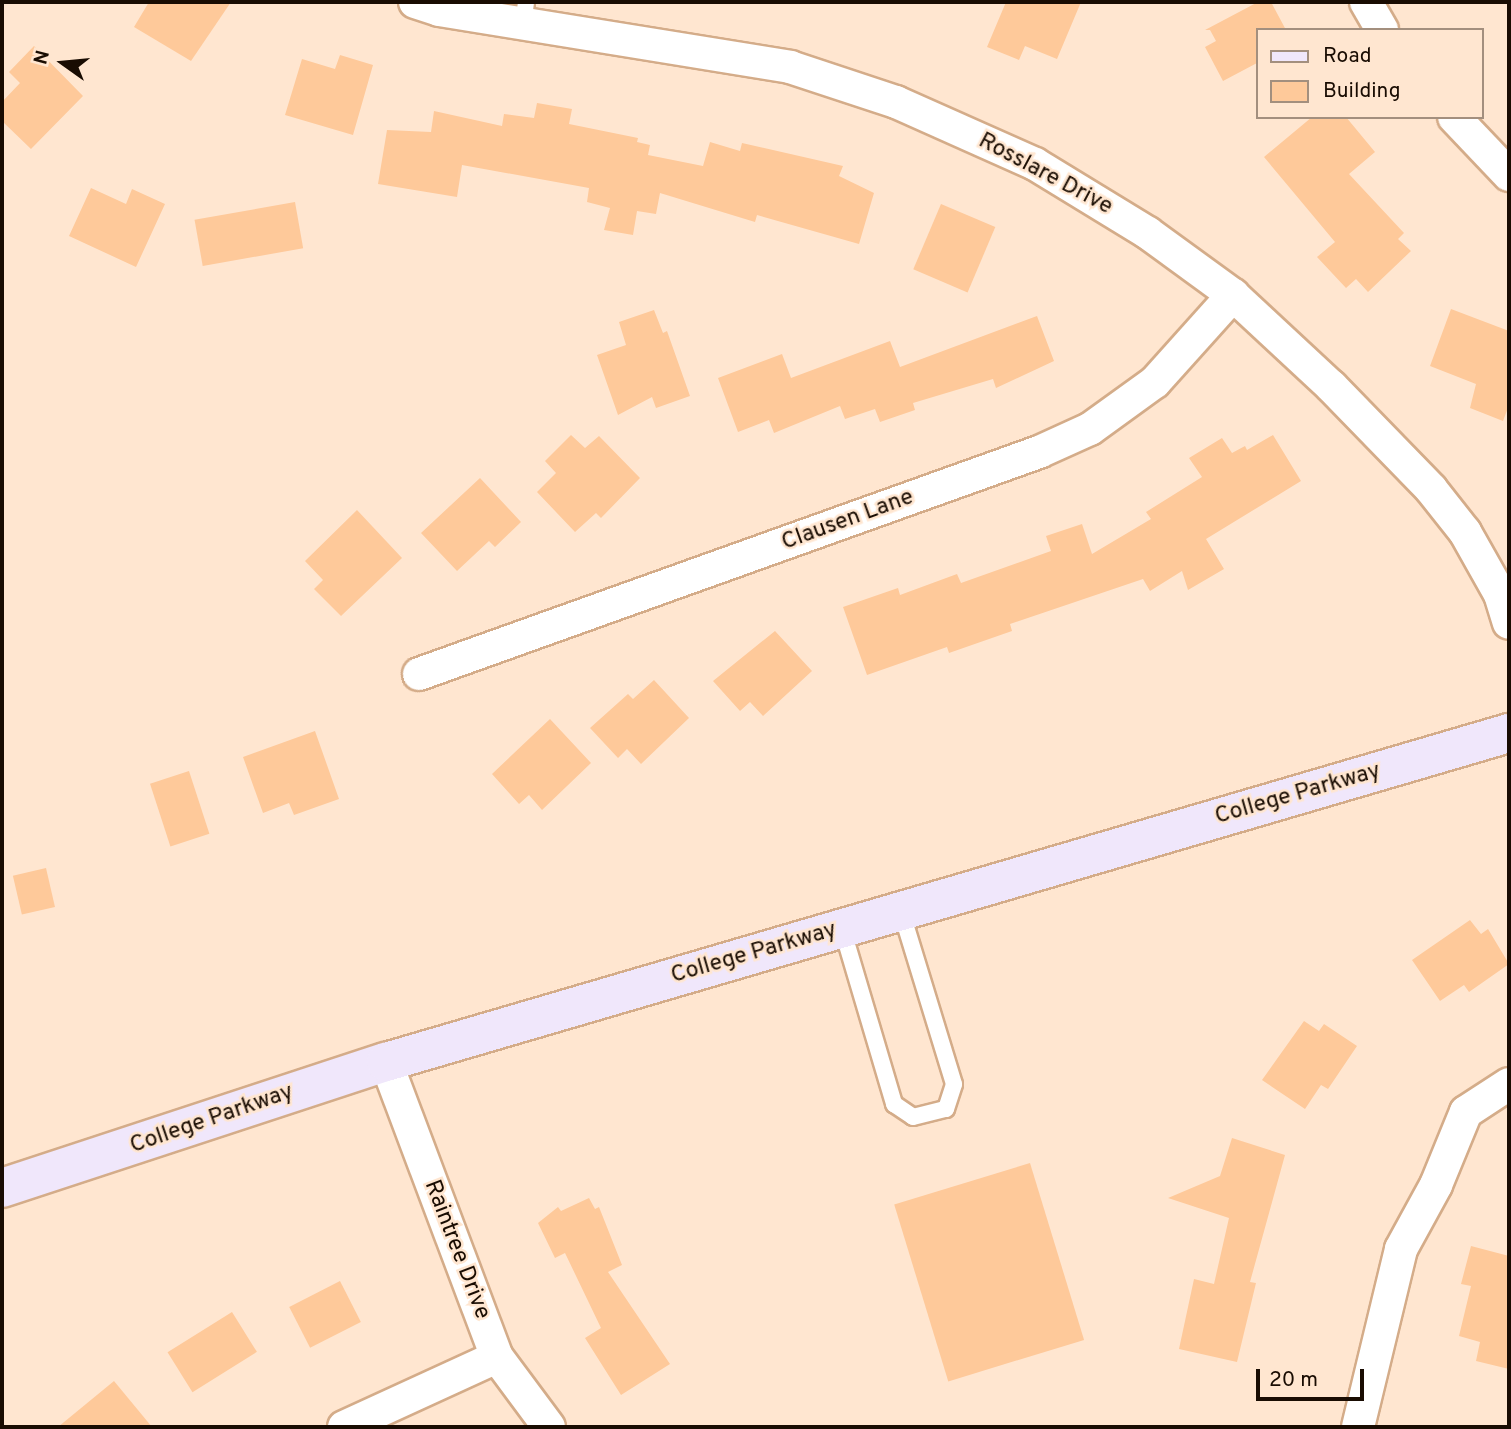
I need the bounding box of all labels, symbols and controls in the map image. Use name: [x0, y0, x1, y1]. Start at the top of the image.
north arrow: [28, 28, 98, 98]
legend: [1256, 28, 1483, 119]
text: Road: [1323, 43, 1372, 70]
text: N: [29, 48, 56, 67]
text: Building: [1323, 78, 1401, 105]
street label: Rosslare Drive: [973, 128, 1117, 222]
street label: Clausen Lane: [778, 484, 918, 558]
street label: College Parkway: [1212, 758, 1384, 832]
street label: College Parkway: [668, 917, 840, 991]
street label: College Parkway: [127, 1079, 297, 1161]
street label: Raintree Drive: [417, 1177, 495, 1323]
scale bar: [1259, 1356, 1368, 1400]
text: 20 m: [1269, 1367, 1318, 1394]

